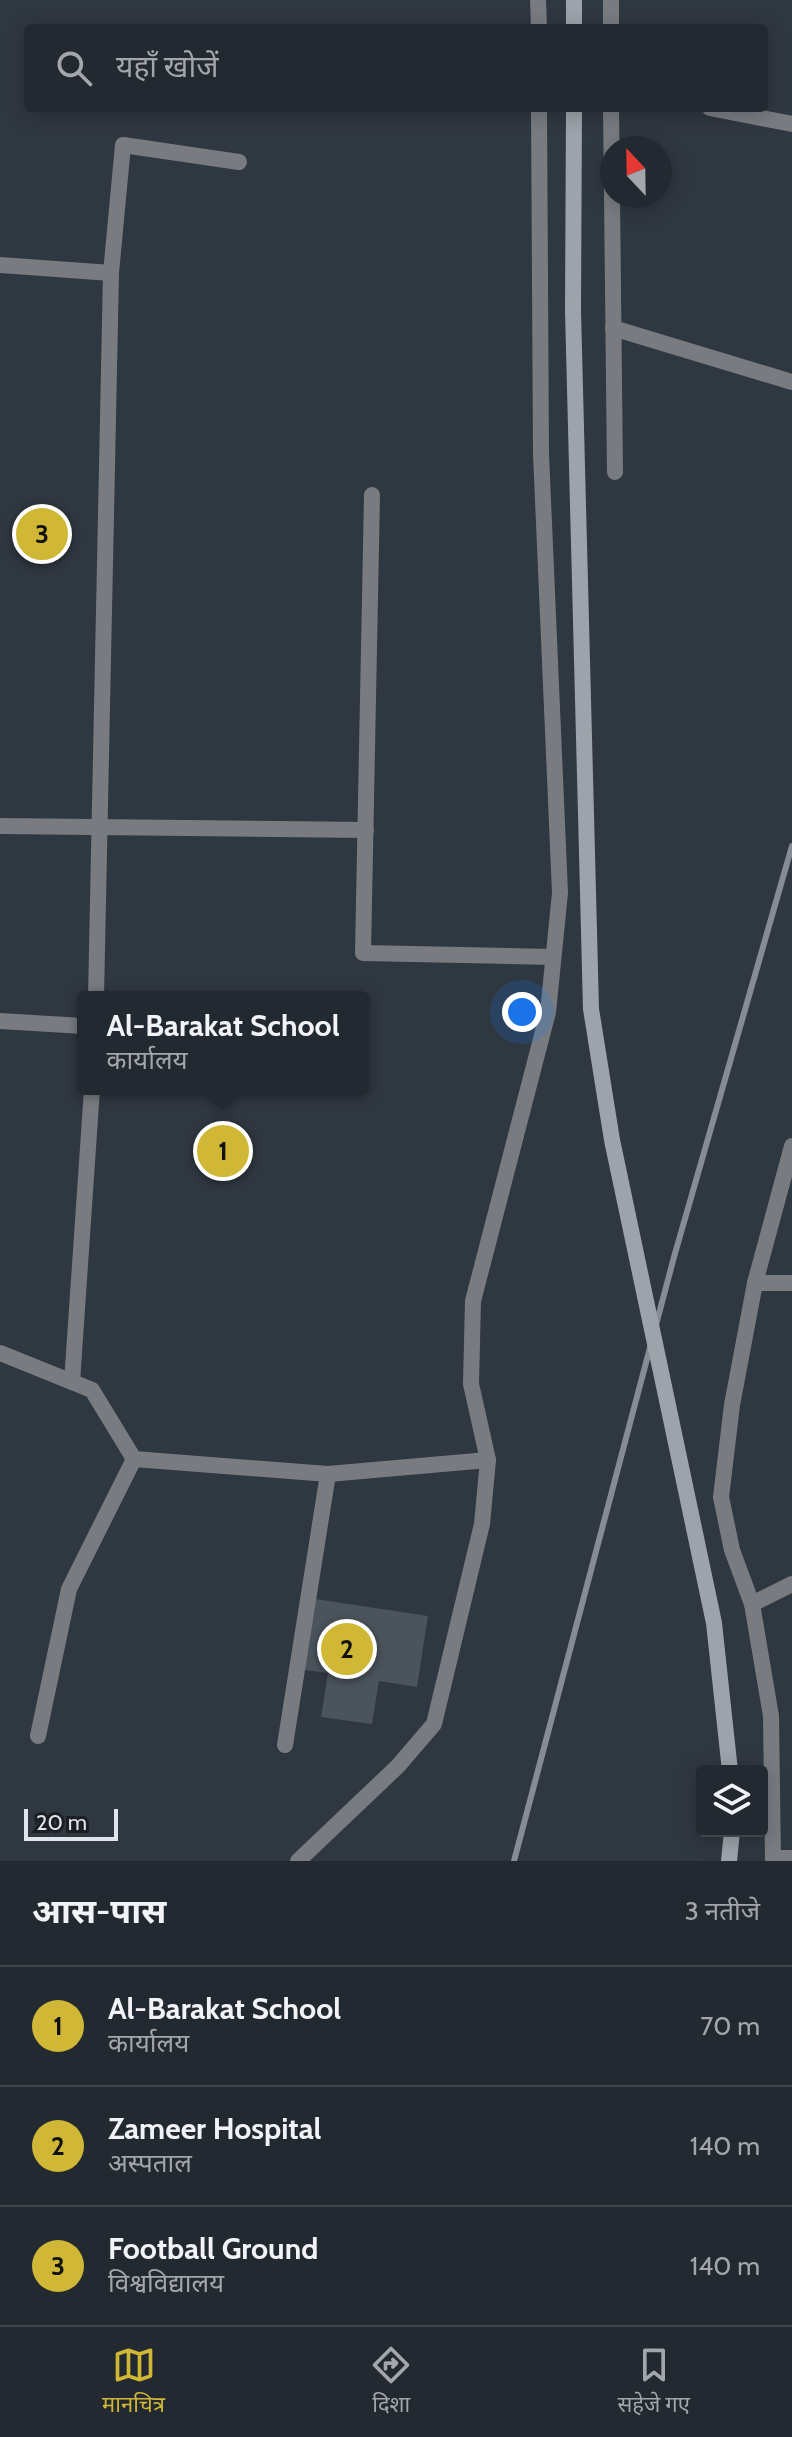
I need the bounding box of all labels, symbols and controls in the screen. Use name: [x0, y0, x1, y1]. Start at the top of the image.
search box: [24, 24, 768, 112]
icon: search: [52, 46, 96, 90]
text: यहाँ खोजें: [116, 48, 218, 85]
north arrow: [600, 136, 672, 208]
pin: 3: [16, 504, 68, 564]
popup: [77, 991, 369, 1095]
your location: [502, 992, 542, 1032]
text: Al-Barakat School: [106, 1007, 340, 1044]
text: कार्यालय: [106, 1044, 188, 1076]
pin: 1: [197, 1121, 249, 1181]
pin: 2: [321, 1619, 373, 1679]
map controls: [696, 1765, 768, 1837]
button: layers: [696, 1765, 768, 1837]
scale bar: [24, 1805, 118, 1841]
text: 20 m: [36, 1809, 87, 1836]
text: आस-पास: [32, 1890, 166, 1932]
text: 3 नतीजे: [685, 1895, 760, 1927]
text: Al-Barakat School: [108, 1990, 341, 2027]
text: 1: [53, 2010, 63, 2042]
text: 70 m: [700, 2010, 760, 2042]
text: कार्यालय: [108, 2027, 189, 2059]
text: Zameer Hospital: [108, 2110, 322, 2147]
text: 2: [51, 2130, 65, 2162]
text: 140 m: [690, 2130, 760, 2162]
text: अस्पताल: [108, 2147, 192, 2179]
text: Football Ground: [108, 2230, 318, 2267]
text: 3: [51, 2250, 65, 2282]
text: 140 m: [690, 2250, 760, 2282]
text: विश्वविद्यालय: [108, 2267, 224, 2299]
tab: मानचित्र: [102, 2343, 165, 2421]
tab: दिशा: [369, 2343, 413, 2421]
tab: सहेजे गए: [617, 2343, 690, 2421]

